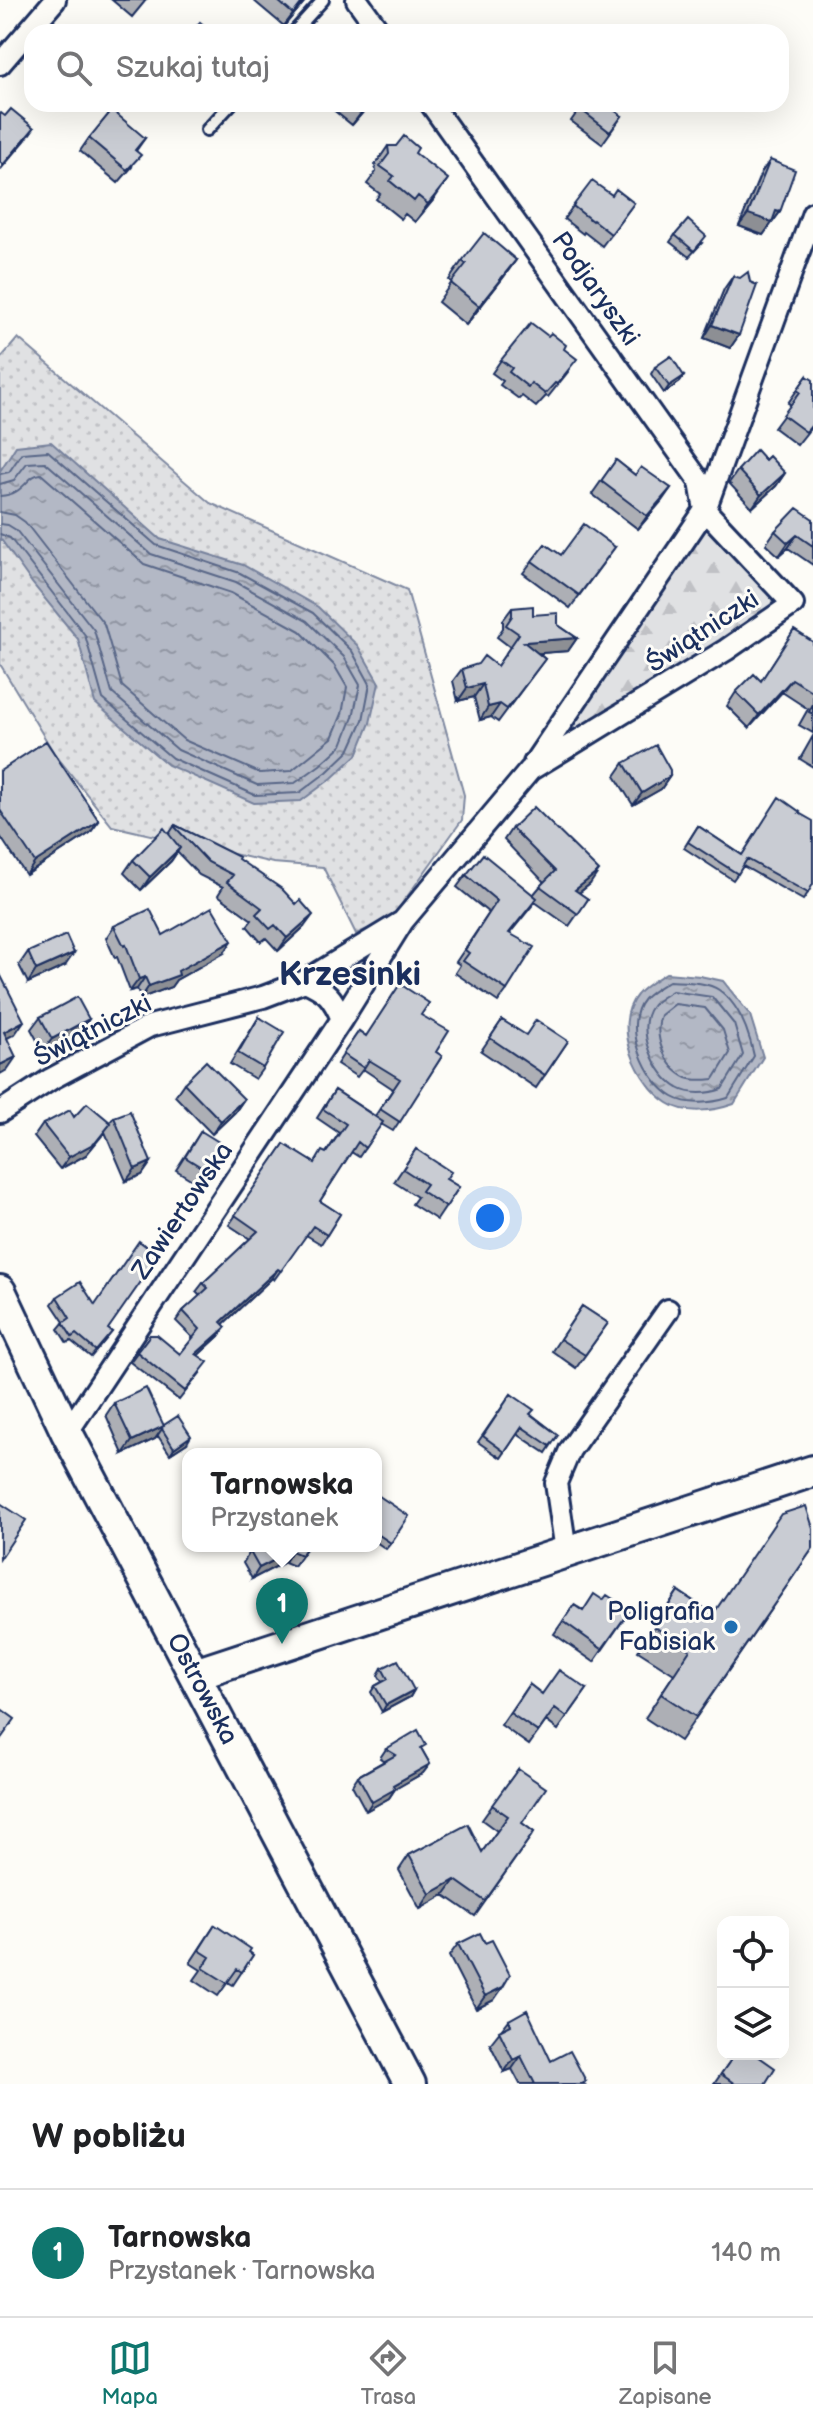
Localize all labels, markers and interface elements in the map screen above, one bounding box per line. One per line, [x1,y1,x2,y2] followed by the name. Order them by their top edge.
[24,24,789,112] search box
[52,46,96,90] icon: search
[116,50,270,86] text: Szukaj tutaj
[544,226,646,352] street label: Podjaryszki
[640,583,765,680] street label: Świątniczki
[279,954,421,995] district label: Krzesinki
[28,986,157,1074] street label: Świątniczki
[125,1137,240,1286] street label: Zawiertowska
[470,1198,510,1238] your location
[182,1448,382,1552] popup
[210,1467,354,1503] text: Tarnowska
[210,1503,338,1534] text: Przystanek
[256,1578,308,1644] pin: 1
[607,1597,715,1658] place label: Poligrafia Fabisiak
[722,1618,740,1636] marker: Poligrafia Fabisiak
[160,1628,244,1750] street label: Ostrowska
[717,1916,789,2060] map controls
[717,1916,789,1988] button: locate
[717,1988,789,2060] button: layers
[32,2116,186,2157] text: W pobliżu
[108,2220,252,2256] text: Tarnowska
[53,2238,63,2269] text: 1
[711,2238,781,2269] text: 140 m
[108,2256,376,2287] text: Przystanek · Tarnowska
[101,2336,158,2411] tab: Mapa
[361,2336,416,2411] tab: Trasa
[619,2336,712,2411] tab: Zapisane

